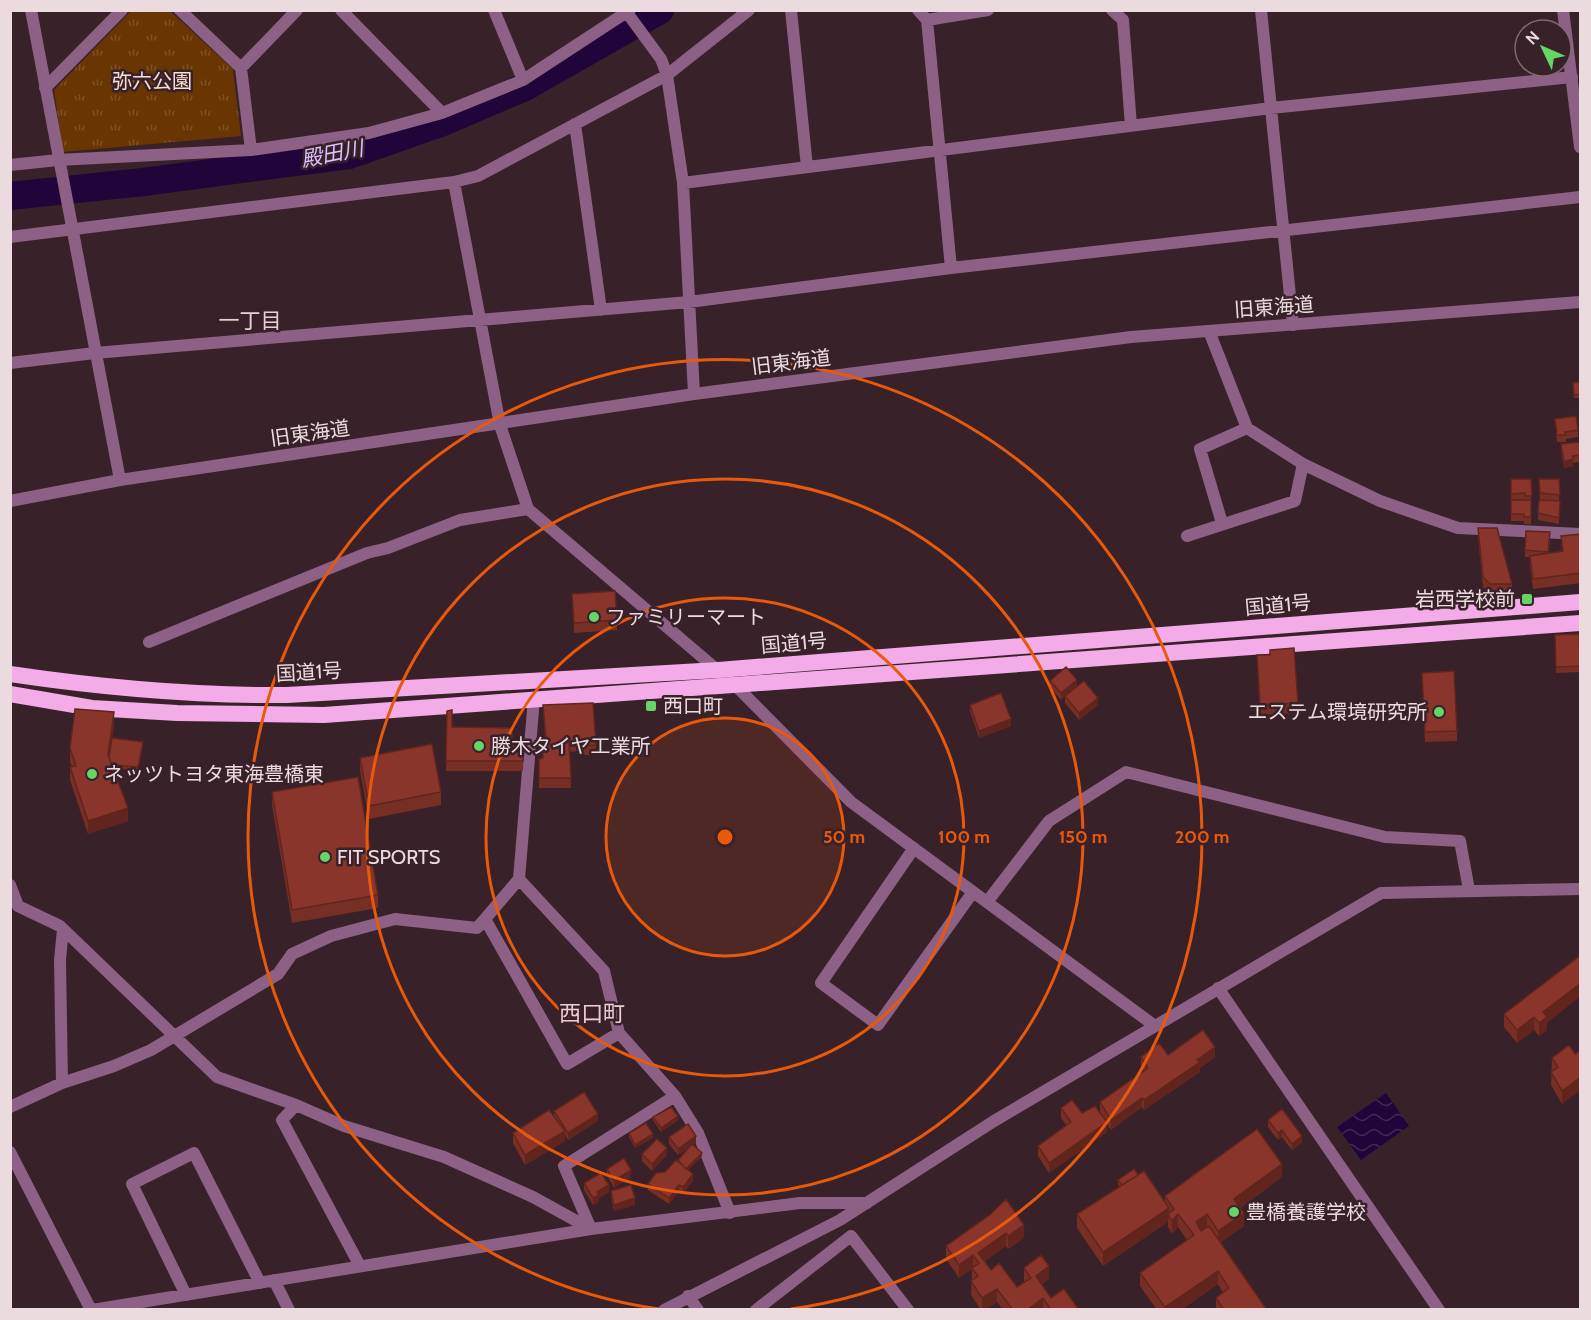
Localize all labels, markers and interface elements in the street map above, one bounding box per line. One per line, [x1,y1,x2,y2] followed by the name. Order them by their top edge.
[1513,18,1573,78] north arrow
[1522,27,1543,49] text: N
[112,69,192,93] park label: 弥六公園
[299,135,367,172] water label: 殿田川
[1233,292,1315,322] street label: 旧東海道
[219,308,282,333] district label: 一丁目
[750,345,832,379] street label: 旧東海道
[269,416,351,450] street label: 旧東海道
[1415,587,1515,611] place label: 岩西学校前
[1244,590,1312,620] street label: 国道1号
[1520,592,1534,606] marker: 岩西学校前
[606,605,766,629] place label: ファミリーマート
[587,610,601,624] marker: ファミリーマート
[760,628,828,658] street label: 国道1号
[275,658,343,686] street label: 国道1号
[663,694,723,718] place label: 西口町
[644,699,658,713] marker: 西口町
[1248,700,1427,724] place label: エステム環境研究所
[1432,705,1446,719] marker: エステム環境研究所
[491,734,650,758] place label: 勝木タイヤ工業所
[472,739,486,753] marker: 勝木タイヤ工業所
[104,762,324,786] place label: ネッツトヨタ東海豊橋東
[85,767,99,781] marker: ネッツトヨタ東海豊橋東
[823,826,865,848] text: 50 m
[938,826,990,848] text: 100 m
[1059,826,1107,848] text: 150 m
[1175,826,1229,848] text: 200 m
[715,827,735,847] centre of rings
[337,845,441,869] place label: FIT SPORTS
[318,850,332,864] marker: FIT SPORTS
[559,1000,625,1027] district label: 西口町
[1246,1200,1366,1224] place label: 豊橋養護学校
[1227,1205,1241,1219] marker: 豊橋養護学校

